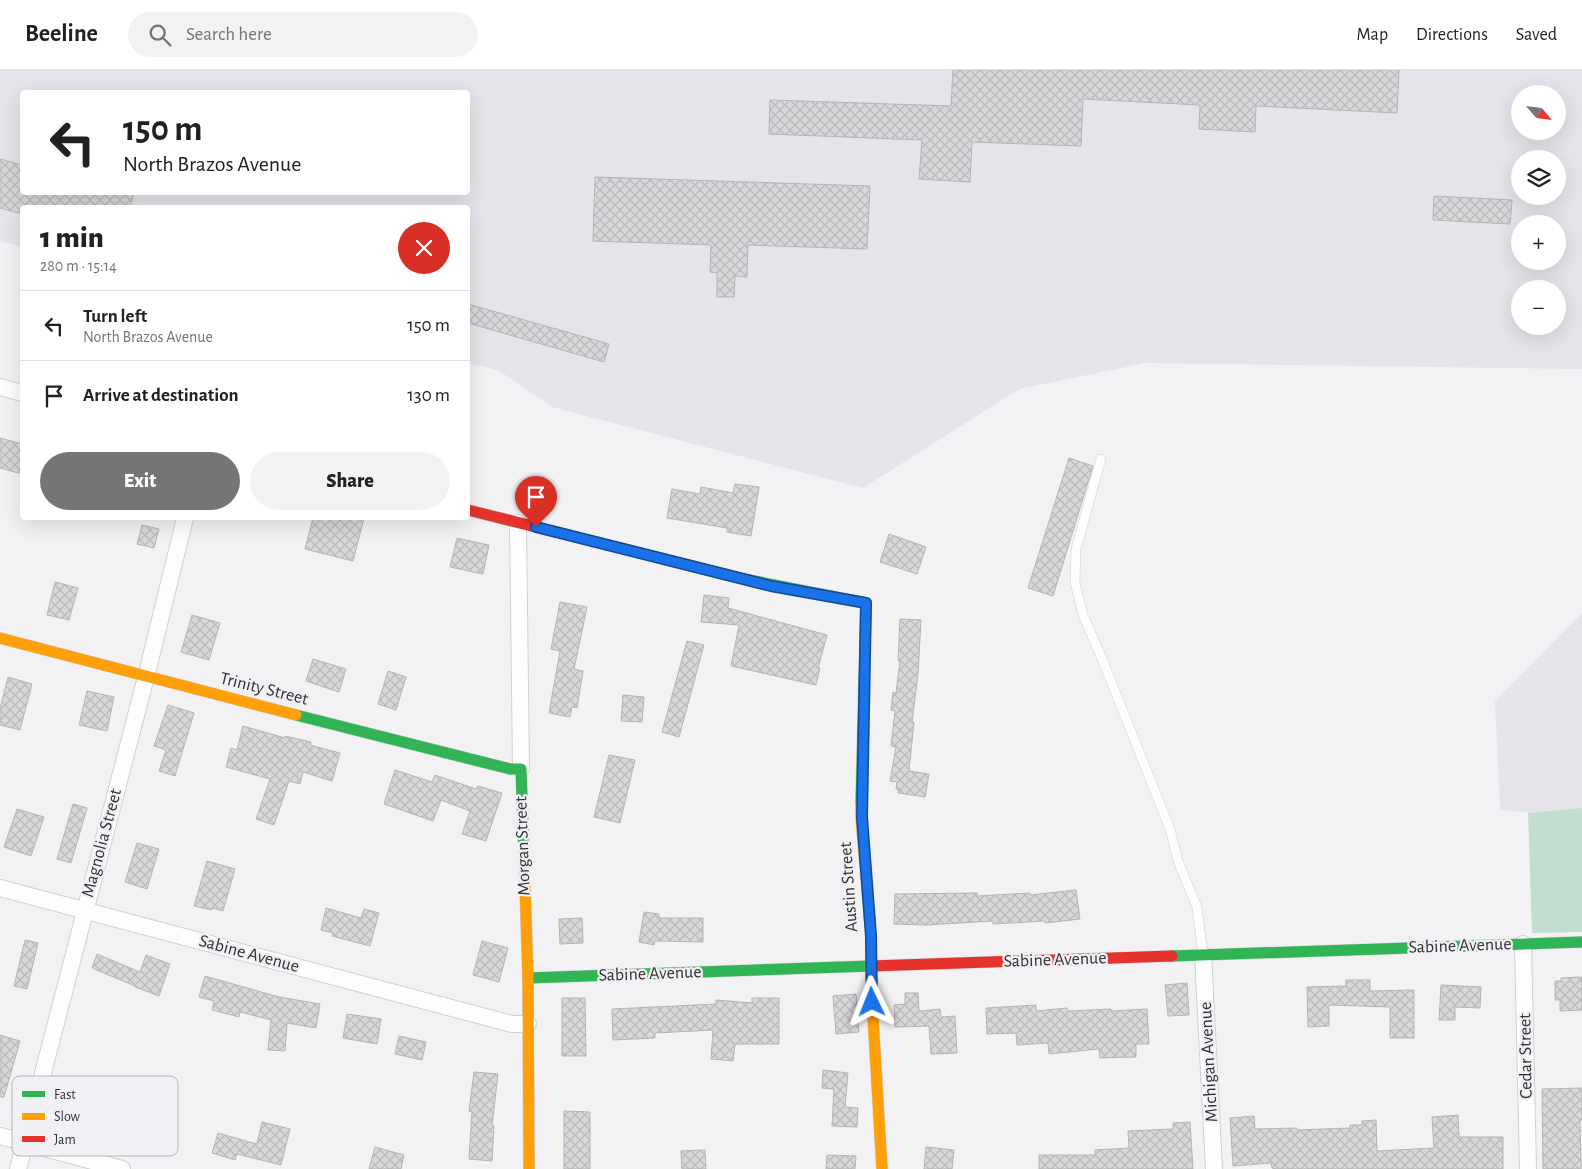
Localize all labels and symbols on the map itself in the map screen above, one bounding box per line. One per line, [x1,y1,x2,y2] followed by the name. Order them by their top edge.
[1511,85,1566,140] north arrow
[515,476,557,527] pin
[218,669,310,709] street label: Trinity Street
[79,786,125,899] street label: Magnolia Street
[512,796,534,896] street label: Morgan Street
[837,841,861,933] street label: Austin Street
[197,932,301,976] street label: Sabine Avenue
[1408,935,1512,957] street label: Sabine Avenue
[1003,949,1107,971] street label: Sabine Avenue
[598,963,702,985] street label: Sabine Avenue
[845,975,897,1027] position arrow
[1197,1001,1221,1123] street label: Michigan Avenue
[1516,1013,1536,1099] street label: Cedar Street
[12,1076,178,1156] legend
[54,1088,76,1102] text: Fast
[54,1110,81,1124] text: Slow
[54,1133,76,1147] text: Jam

